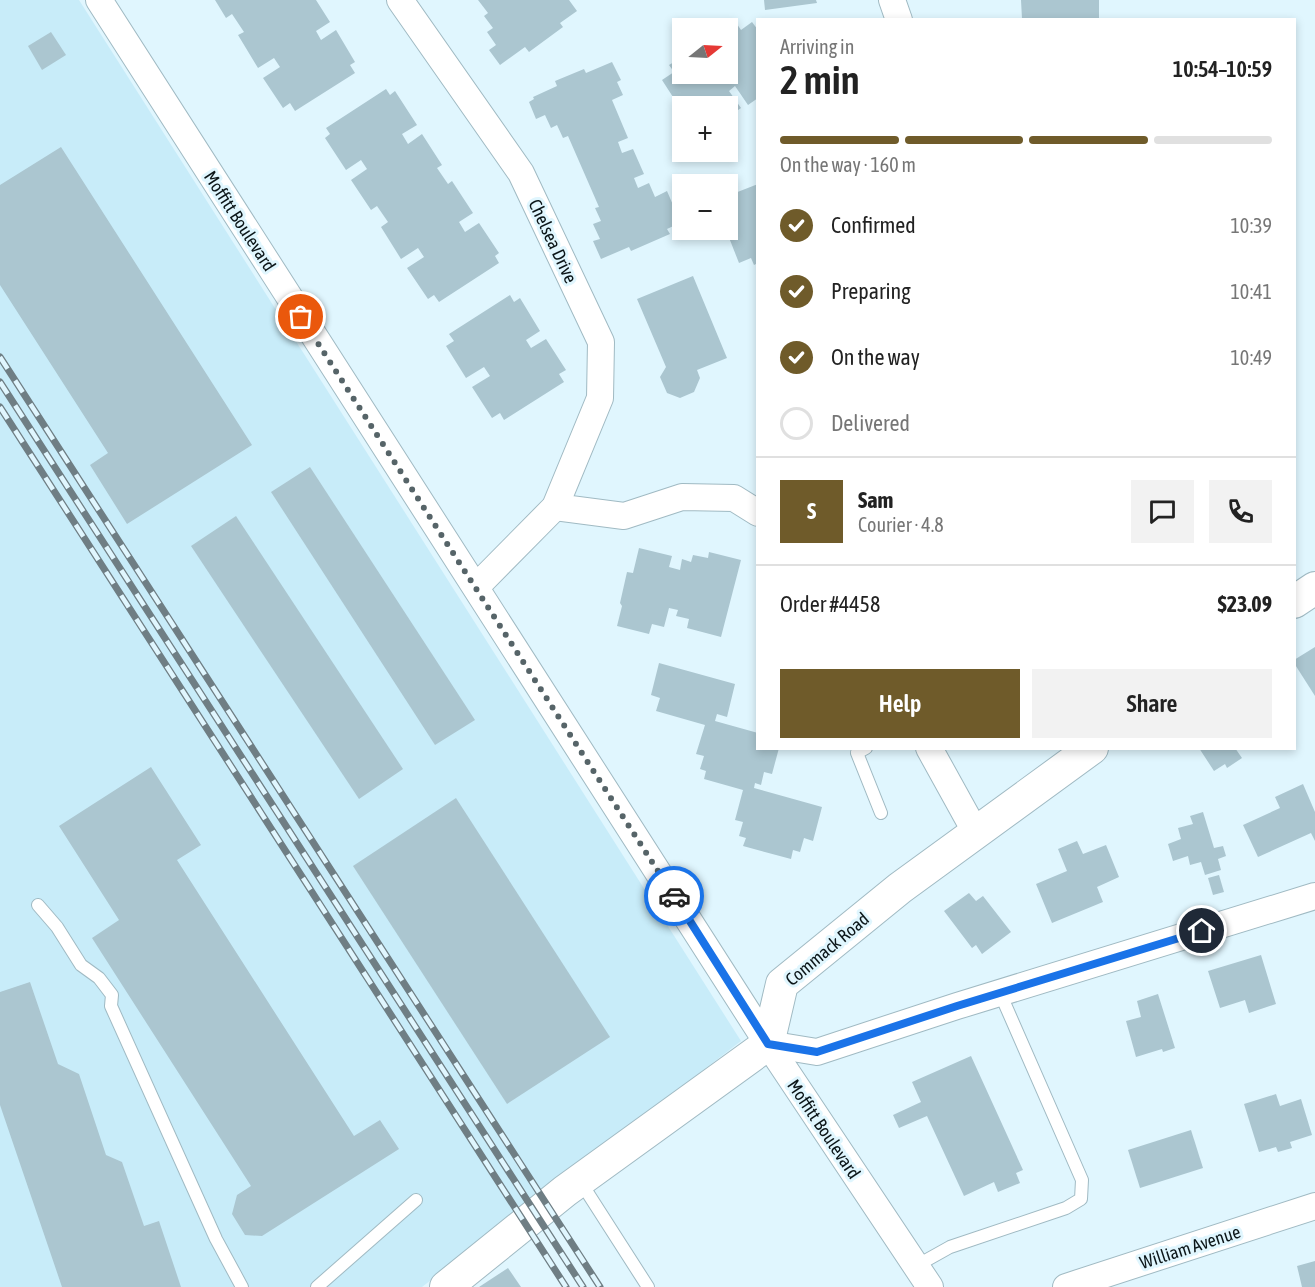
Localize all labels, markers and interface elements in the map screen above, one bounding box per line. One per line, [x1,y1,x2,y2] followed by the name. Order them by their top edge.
[672,18,738,84] north arrow
[672,18,738,240] map controls
[780,35,854,58] text: Arriving in
[1173,56,1272,82] text: 10:54–10:59
[780,58,860,102] text: 2 min
[672,96,738,162] button: +
[780,153,916,176] text: On the way · 160 m
[200,167,280,275] street label: Moffitt Boulevard
[672,174,738,240] button: −
[524,196,582,286] street label: Chelsea Drive
[780,209,813,242] icon: check
[831,212,916,238] text: Confirmed
[1230,214,1272,237] text: 10:39
[780,275,813,308] icon: check
[831,278,911,304] text: Preparing
[1230,280,1272,303] text: 10:41
[275,291,326,342] pin
[284,300,317,333] icon: bag
[780,341,813,374] icon: check
[831,344,920,370] text: On the way
[1230,346,1272,369] text: 10:49
[831,410,910,436] text: Delivered
[1131,480,1194,543] button: chat
[1209,480,1272,543] button: phone
[858,487,893,513] text: Sam
[807,498,816,524] text: S
[858,513,944,536] text: Courier · 4.8
[780,591,880,617] text: Order #4458
[1217,591,1272,617] text: $23.09
[780,669,1020,738] button: Help
[1032,669,1272,738] button: Share
[644,866,704,926] courier
[658,880,691,913] icon: car
[1176,905,1227,956] pin
[781,908,873,990] street label: Commack Road
[1185,914,1218,947] icon: home
[783,1075,865,1183] street label: Moffitt Boulevard
[1137,1221,1243,1273] street label: William Avenue

